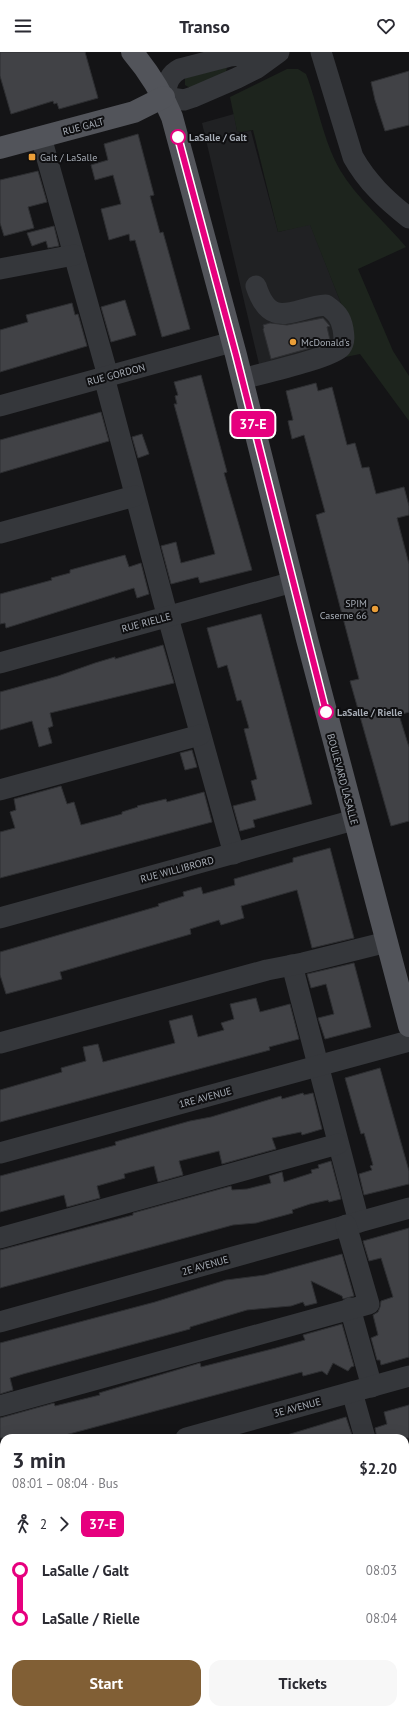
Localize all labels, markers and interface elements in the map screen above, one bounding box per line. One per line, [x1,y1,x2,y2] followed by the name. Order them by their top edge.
[12,15,34,37] icon: menu
[179,15,230,38] text: Transo
[375,15,397,37] icon: heart
[61,115,106,138] street label: RUE GALT
[170,129,186,145] marker: LaSalle / Galt
[189,131,247,144] place label: LaSalle / Galt
[40,151,97,164] place label: Galt / LaSalle
[27,152,37,162] marker: Galt / LaSalle
[301,336,350,349] place label: McDonald's
[288,337,298,347] marker: McDonald's
[86,361,147,388] street label: RUE GORDON
[225,411,281,437] line badge: 37-E
[239,415,267,433] text: 37-E
[320,597,367,622] place label: SPIM Caserne 66
[370,604,380,614] marker: SPIM Caserne 66
[120,610,172,635] street label: RUE RIELLE
[318,704,334,720] marker: LaSalle / Rielle
[337,706,402,719] place label: LaSalle / Rielle
[324,732,361,826] street label: BOULEVARD LASALLE
[139,853,215,886] street label: RUE WILLIBRORD
[177,1084,233,1111] street label: 1RE AVENUE
[180,1253,230,1278] street label: 2E AVENUE
[272,1395,322,1420] street label: 3E AVENUE
[12,1446,66,1474] text: 3 min
[359,1459,397,1478] text: $2.20
[12,1475,118,1492] text: 08:01 – 08:04 · Bus
[12,1513,34,1535] icon: walk
[53,1513,75,1535] icon: forward
[89,1515,116,1533] text: 37-E
[40,1516,47,1533] text: 2
[42,1561,129,1580] text: LaSalle / Galt
[366,1562,397,1579] text: 08:03
[42,1609,140,1628] text: LaSalle / Rielle
[366,1610,397,1627] text: 08:04
[12,1660,201,1706] button: Start
[209,1660,397,1706] button: Tickets

